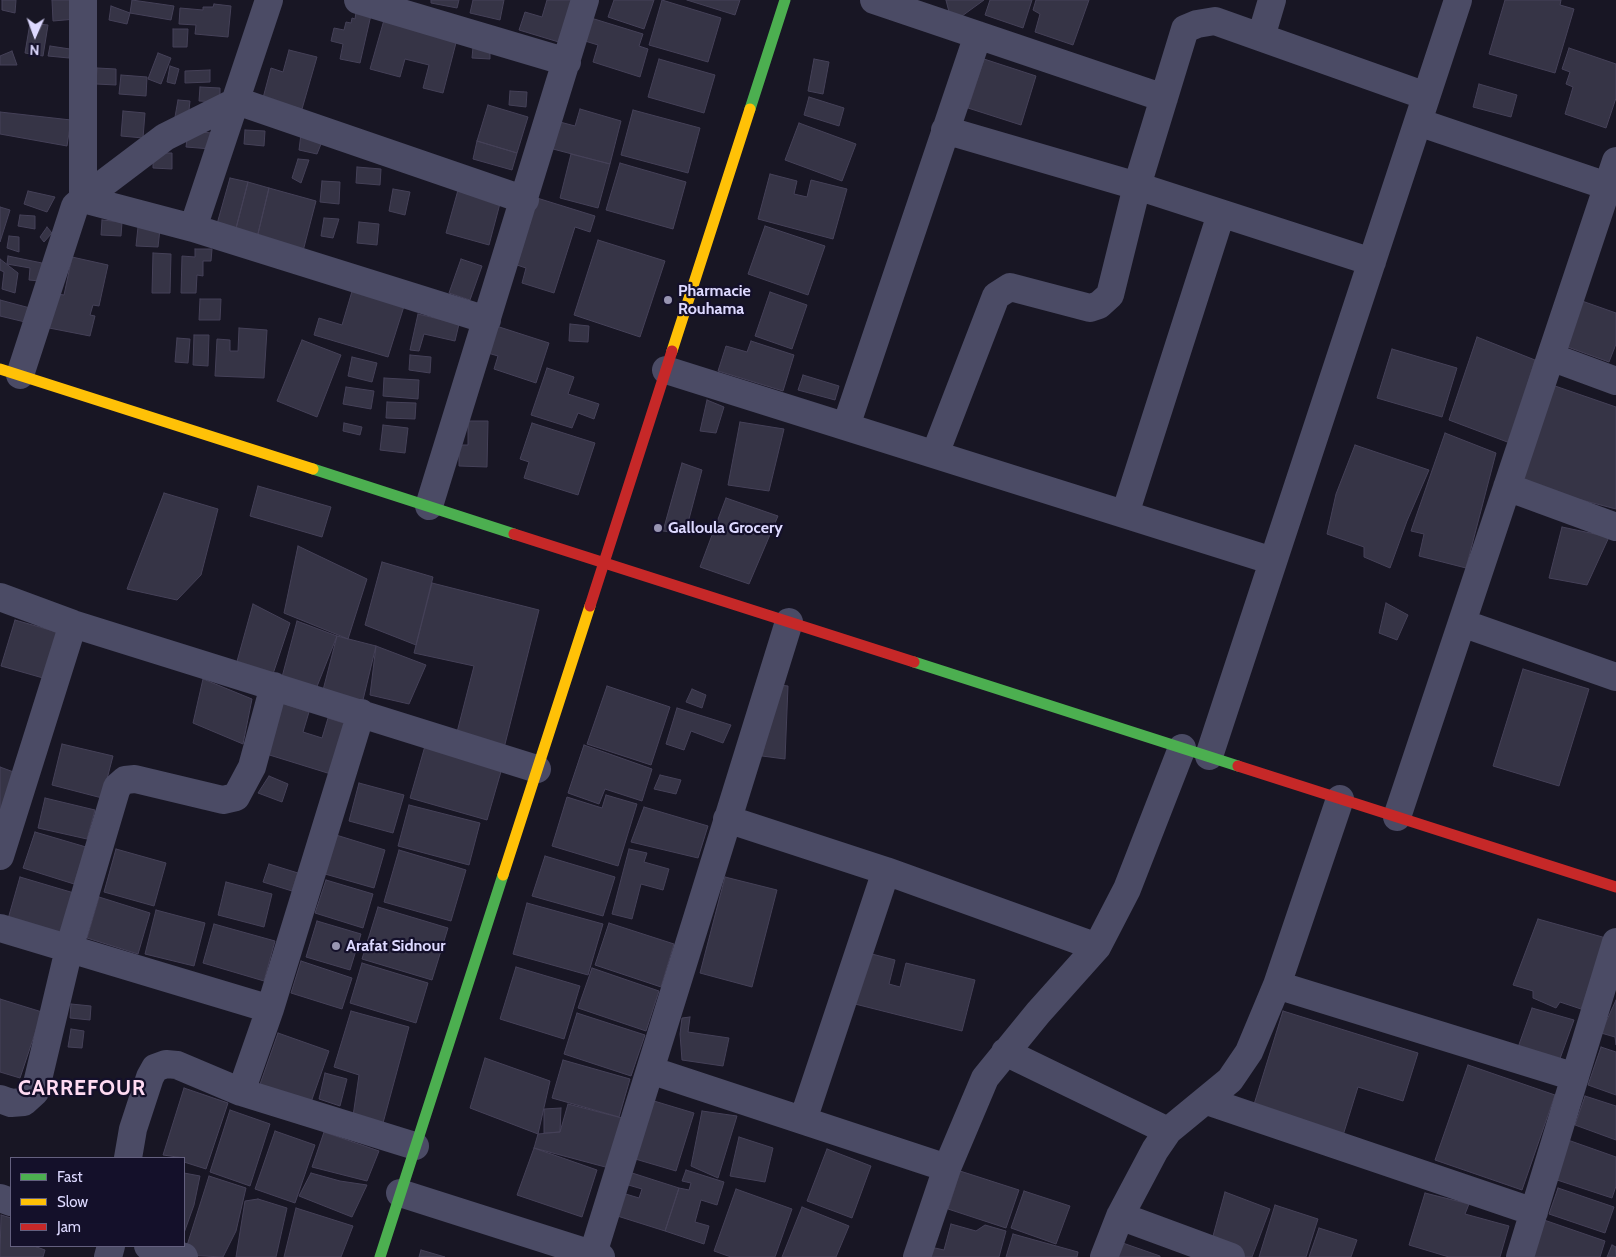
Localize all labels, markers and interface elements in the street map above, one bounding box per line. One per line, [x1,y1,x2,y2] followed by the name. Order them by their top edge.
[10,10,60,60] north arrow
[29,41,40,59] text: N
[678,281,751,319] place label: Pharmacie Rouhama
[662,294,674,306] marker: Pharmacie Rouhama
[668,518,783,538] place label: Galloula Grocery
[652,522,664,534] marker: Galloula Grocery
[346,936,446,956] place label: Arafat Sidnour
[330,940,342,952] marker: Arafat Sidnour
[17,1076,147,1102] district label: CARREFOUR
[10,1157,185,1247] legend
[57,1168,82,1186] text: Fast
[57,1193,88,1211] text: Slow
[57,1218,81,1236] text: Jam

